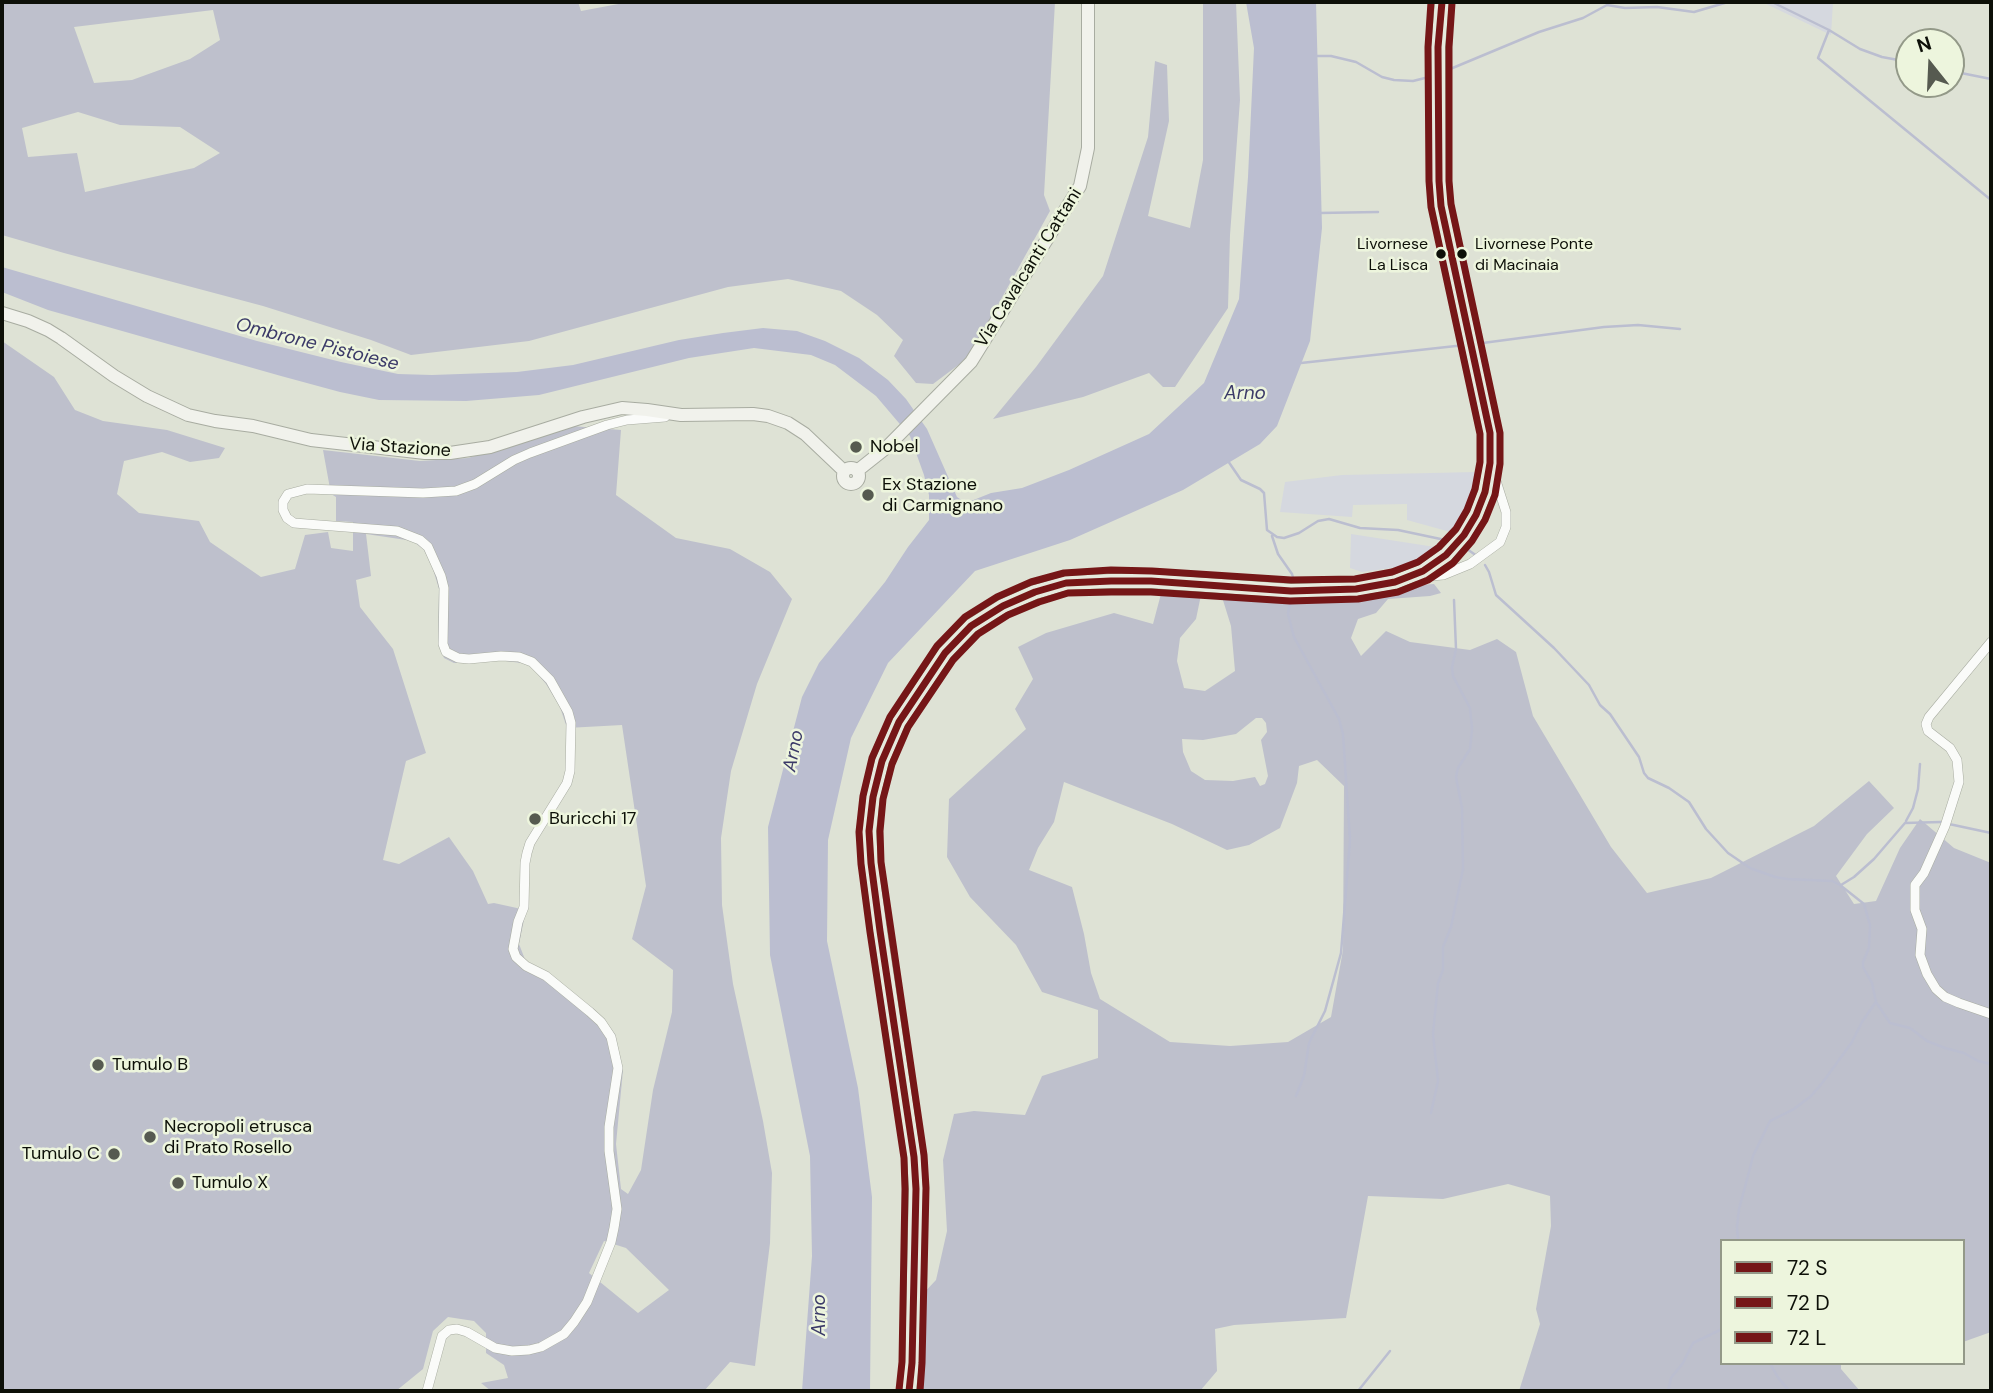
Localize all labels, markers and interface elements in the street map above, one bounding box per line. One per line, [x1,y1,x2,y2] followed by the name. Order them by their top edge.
[1895,28,1965,98] north arrow
[1914,30,1934,58] text: N
[971,184,1087,352] street label: Via Cavalcanti Cattani
[1357,235,1428,273] place label: Livornese La Lisca
[1475,235,1593,273] place label: Livornese Ponte di Macinaia
[1434,247,1448,261] marker: Livornese La Lisca
[1455,247,1469,261] marker: Livornese Ponte di Macinaia
[233,314,401,376] water label: Ombrone Pistoiese
[1224,383,1266,405] water label: Arno
[348,434,452,462] street label: Via Stazione
[870,436,919,458] place label: Nobel
[848,439,864,455] marker: Nobel
[882,474,1003,516] place label: Ex Stazione di Carmignano
[860,487,876,503] marker: Ex Stazione di Carmignano
[779,728,809,774] water label: Arno
[549,808,636,830] place label: Buricchi 17
[527,811,543,827] marker: Buricchi 17
[112,1054,188,1076] place label: Tumulo B
[90,1057,106,1073] marker: Tumulo B
[164,1116,312,1158] place label: Necropoli etrusca di Prato Rosello
[142,1129,158,1145] marker: Necropoli etrusca di Prato Rosello
[22,1143,100,1165] place label: Tumulo C
[106,1146,122,1162] marker: Tumulo C
[192,1172,268,1194] place label: Tumulo X
[170,1175,186,1191] marker: Tumulo X
[1720,1239,1965,1365] legend
[1787,1254,1828,1282] text: 72 S
[1787,1289,1830,1317] text: 72 D
[809,1294,831,1336] water label: Arno
[1787,1324,1826,1352] text: 72 L

